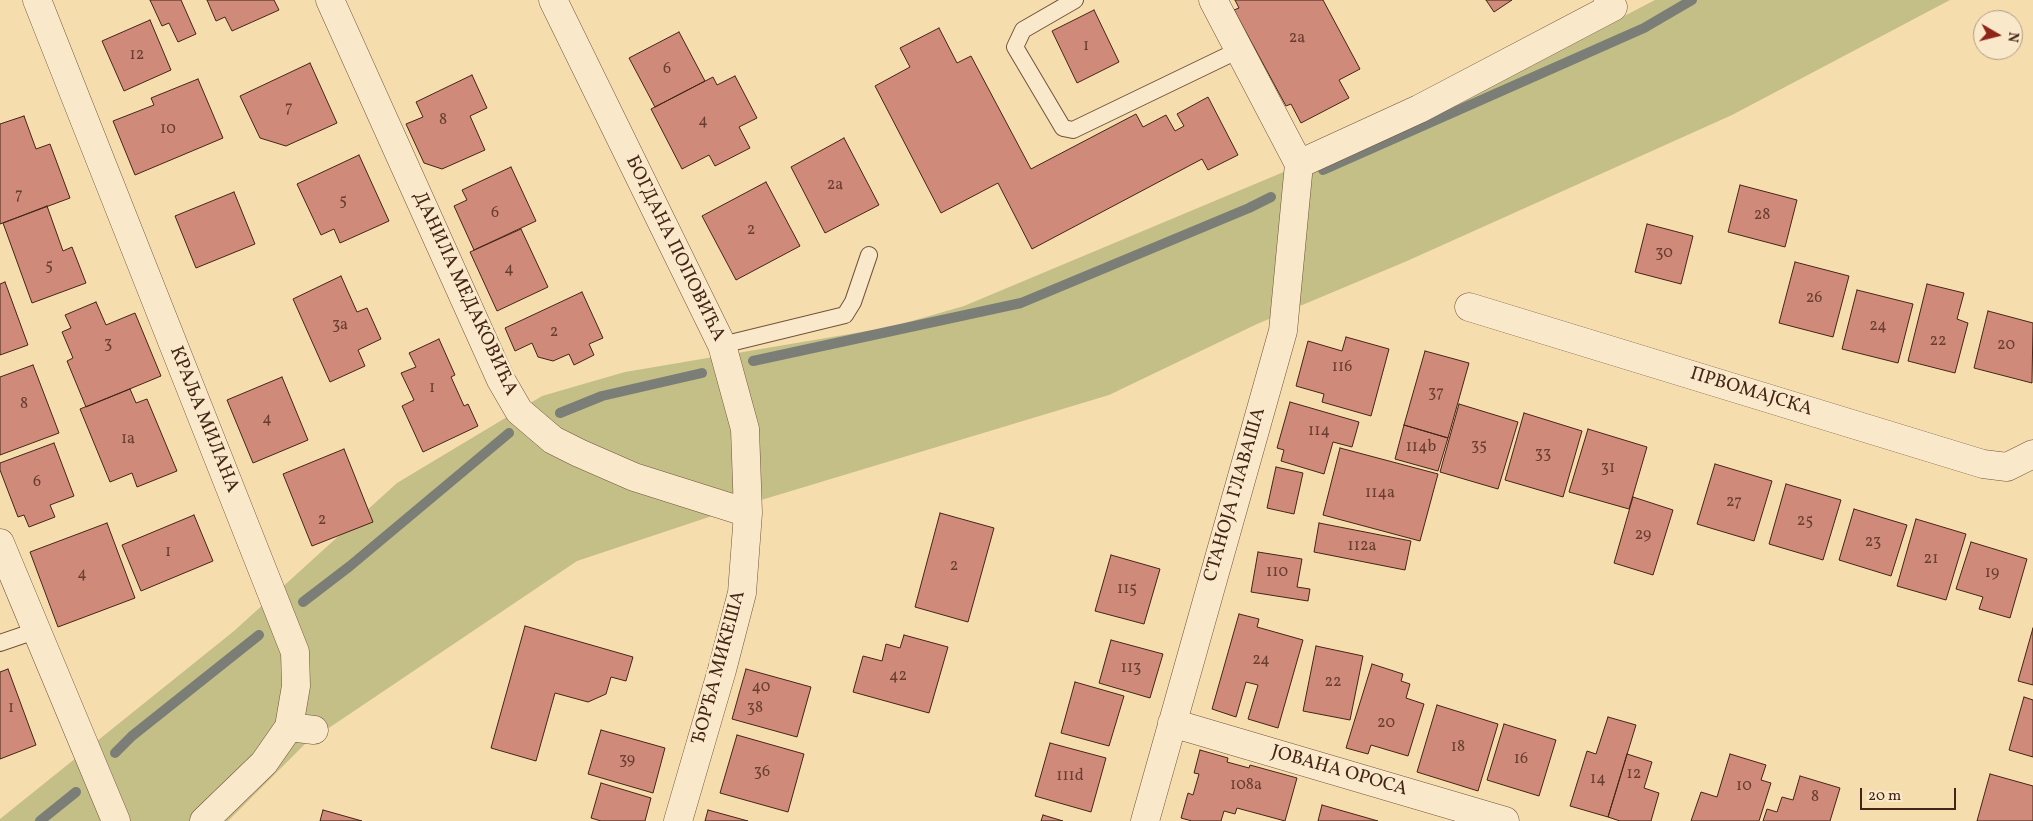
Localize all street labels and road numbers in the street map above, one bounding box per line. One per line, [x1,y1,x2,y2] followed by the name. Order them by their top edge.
[619,152,729,346] street label: БОГДАНА ПОПОВИЋА
[407,188,521,400] street label: ДАНИЛА МЕДАКОВИЋА
[163,344,243,496] street label: КРАЉА МИЛАНА
[1687,364,1815,422] street label: ПРВОМАЈСКА
[1200,405,1272,585] street label: СТАНОЈА ГЛАВАША
[688,589,752,747] street label: ЂОРЂА МИКЕША
[1268,742,1410,802] street label: ЈОВАНА ОРОСА

